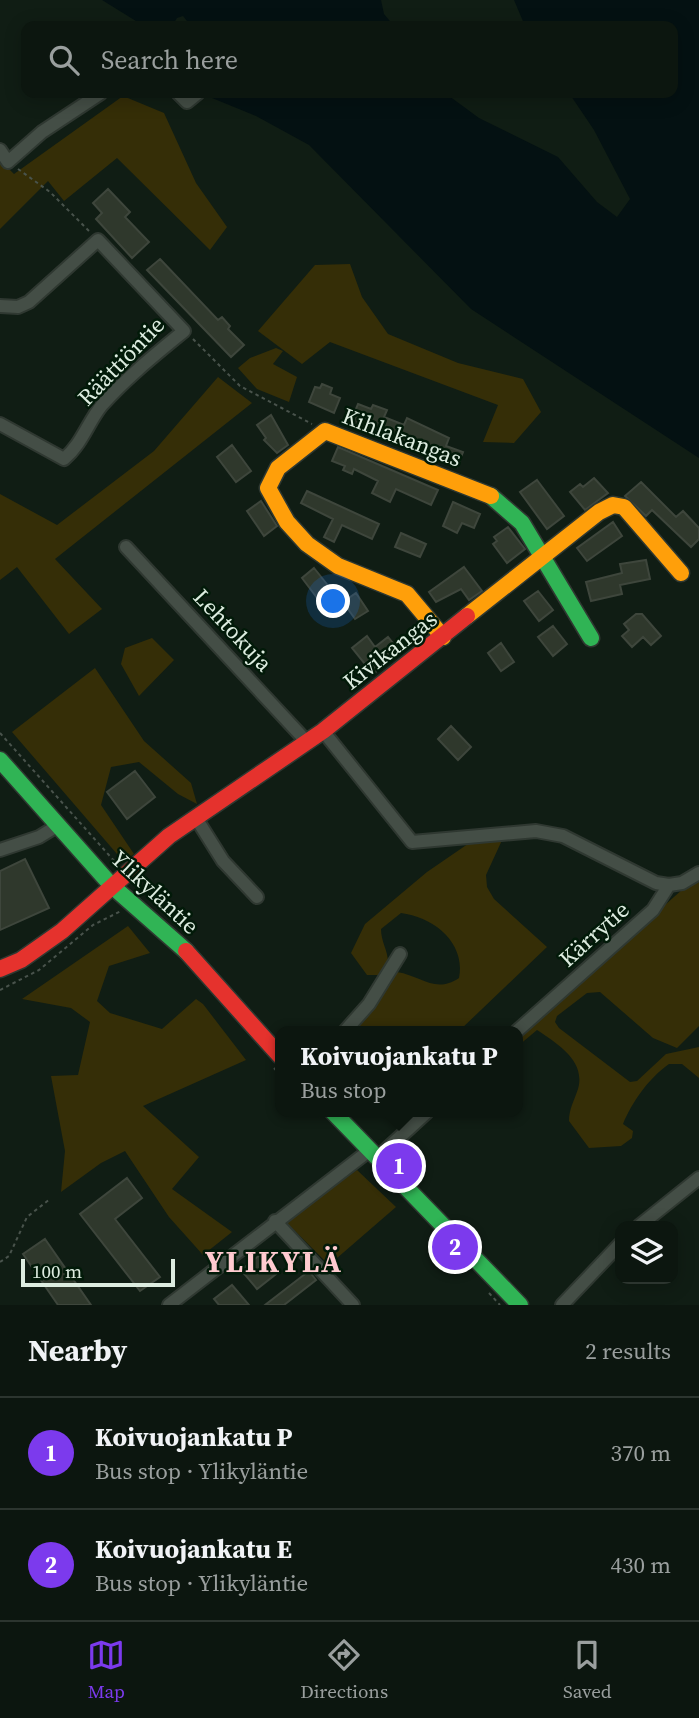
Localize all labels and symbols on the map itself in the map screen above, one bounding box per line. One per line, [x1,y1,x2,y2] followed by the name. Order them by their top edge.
[70,309,172,413] street label: Räättiöntie
[338,400,466,474] street label: Kihlakangas
[186,582,280,679] street label: Lehtokuja
[316,584,350,618] your location
[336,603,444,697] street label: Kivikangas
[104,843,206,941] street label: Ylikyläntie
[552,894,636,974] street label: Kärrytie
[376,1140,422,1192] pin: 1
[432,1221,478,1273] pin: 2
[205,1241,343,1282] district label: YLIKYLÄ
[21,1256,175,1288] scale bar

